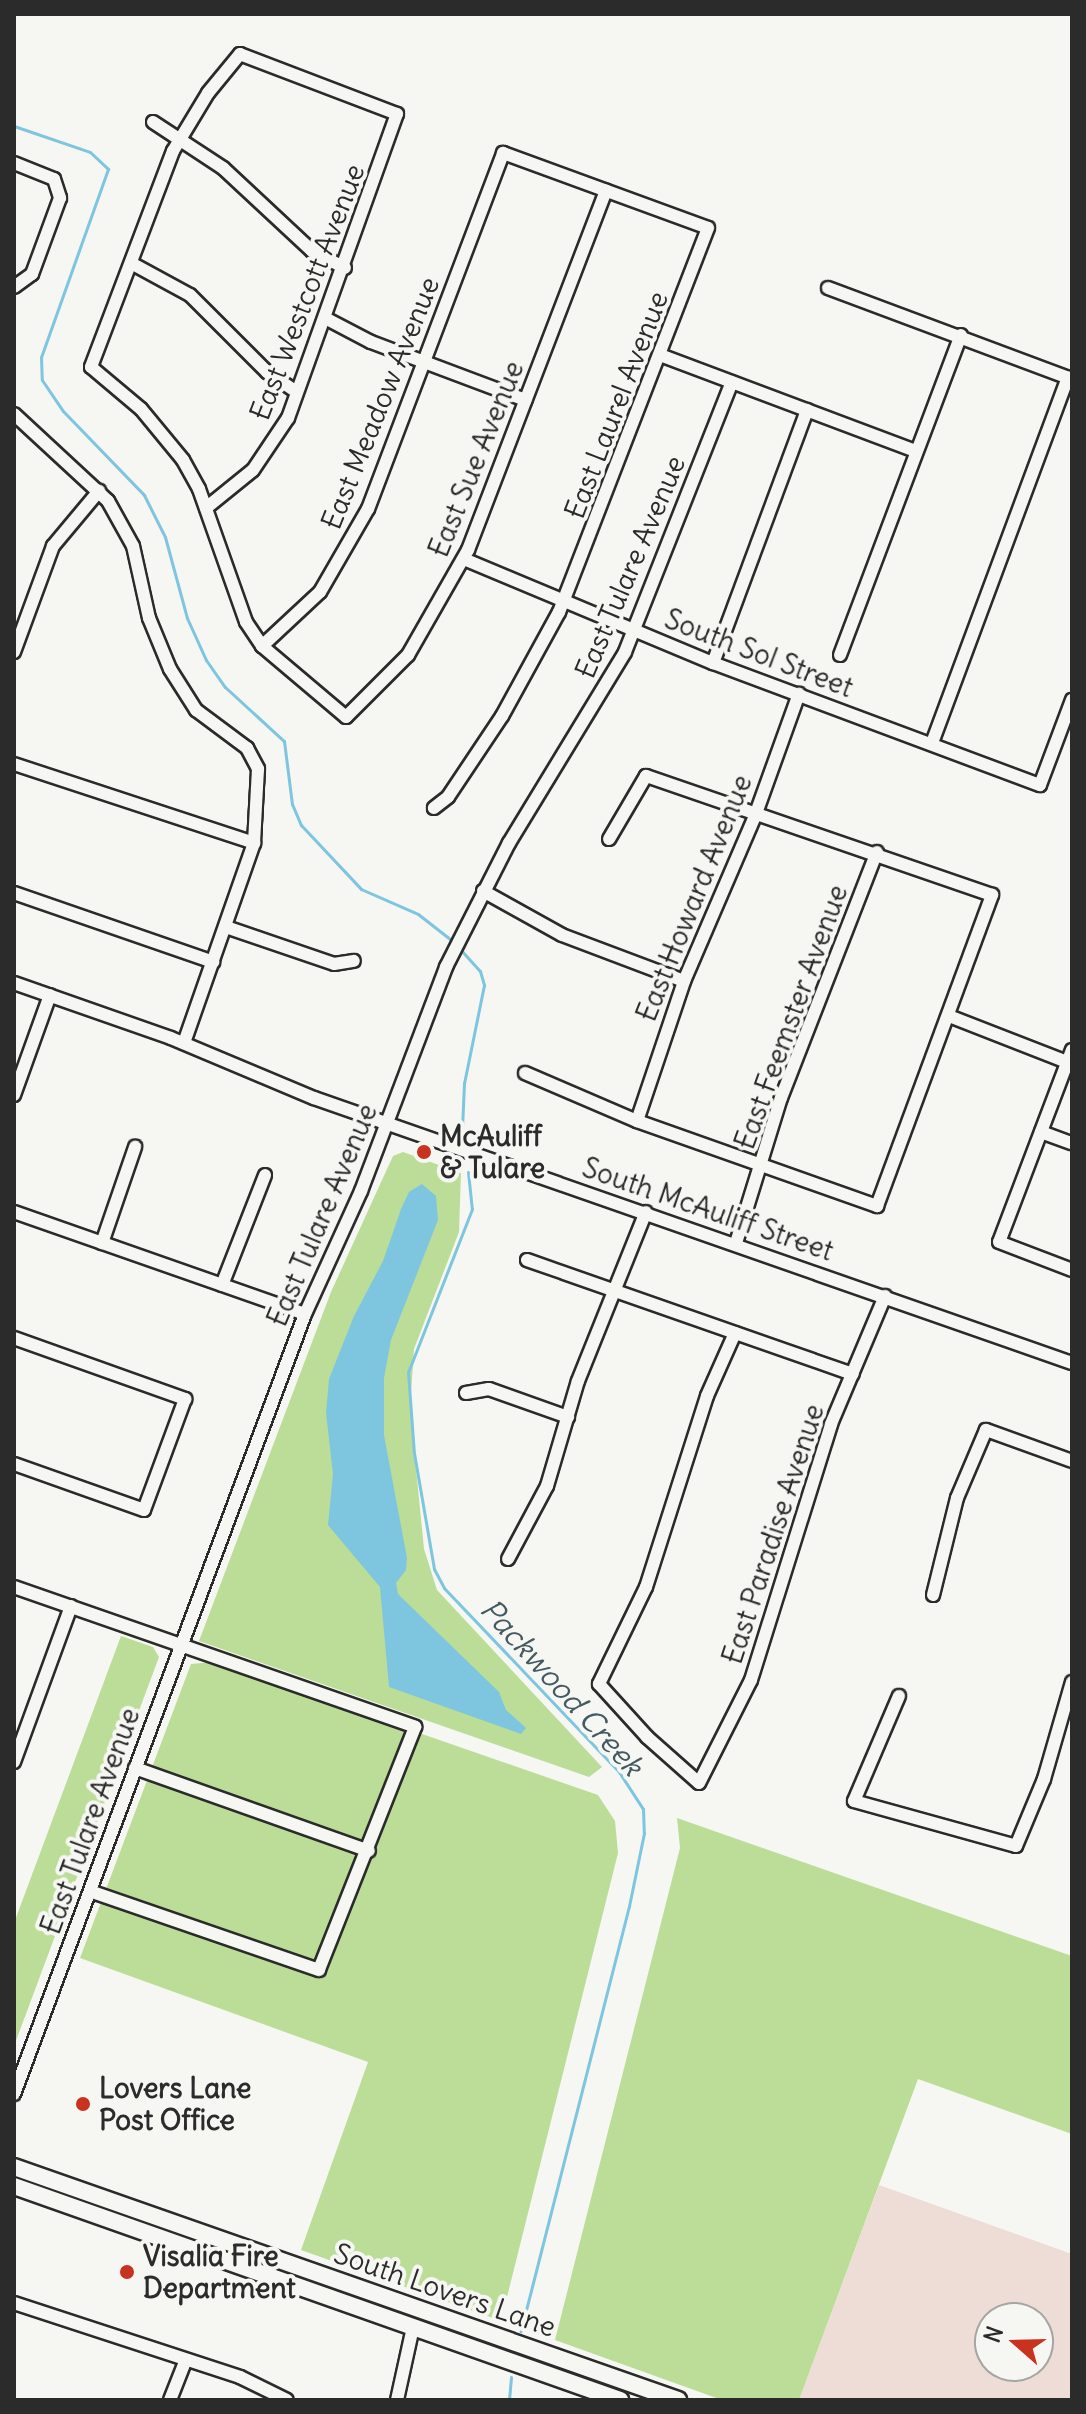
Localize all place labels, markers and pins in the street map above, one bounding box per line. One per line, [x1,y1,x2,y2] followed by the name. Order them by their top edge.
[440,1119,545,1185] place label: McAuliff & Tulare
[415,1143,433,1161] marker: McAuliff & Tulare
[99,2071,251,2137] place label: Lovers Lane Post Office
[74,2095,92,2113] marker: Lovers Lane Post Office
[143,2239,296,2305] place label: Visalia Fire Department
[118,2263,136,2281] marker: Visalia Fire Department

